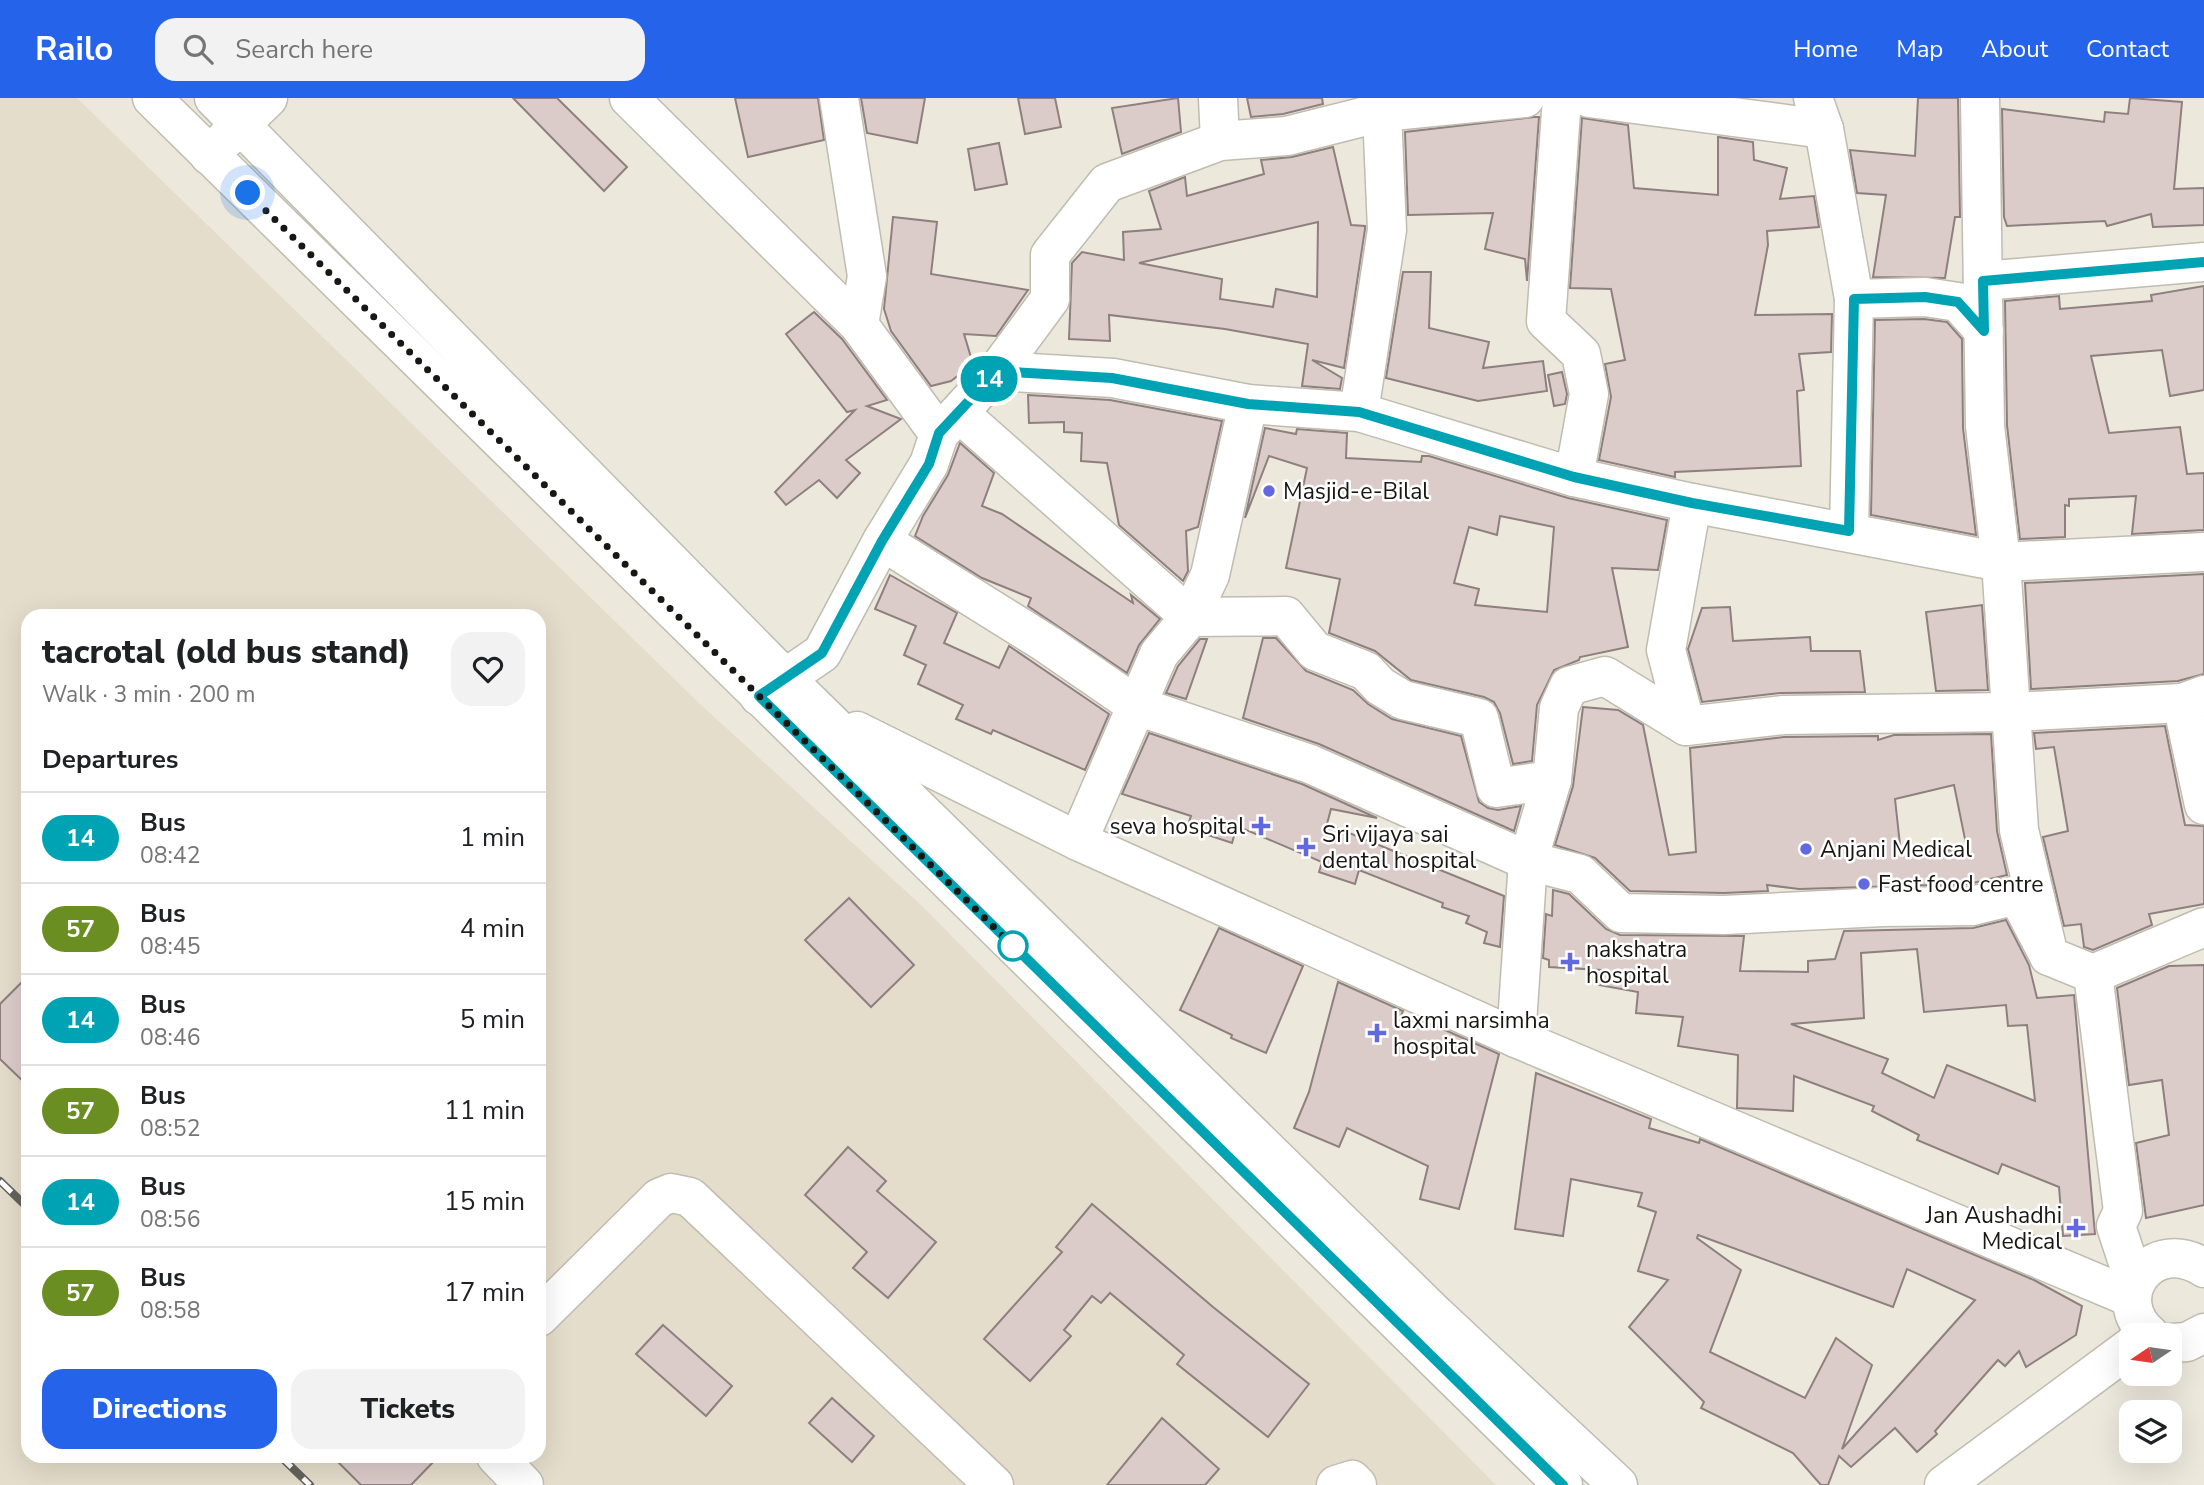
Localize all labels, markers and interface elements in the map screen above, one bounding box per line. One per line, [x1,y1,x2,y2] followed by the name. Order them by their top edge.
[155,18,645,81] search box
[35,27,113,72] text: Railo
[179,30,217,68] icon: search
[235,32,373,67] text: Search here
[1793,33,1858,65] text: Home
[1896,33,1943,65] text: Map
[1981,33,2048,65] text: About
[2086,33,2169,65] text: Contact
[230,175,265,210] your location
[958,356,1020,402] line badge: 14
[975,363,1003,395] text: 14
[1283,476,1429,507] place label: Masjid-e-Bilal
[1261,483,1277,499] marker: Masjid-e-Bilal
[42,630,411,675] text: tacrotal (old bus stand)
[451,632,525,706] button: heart
[42,679,255,710] text: Walk · 3 min · 200 m
[42,742,178,777] text: Departures
[140,805,186,840] text: Bus
[1109,811,1245,842] place label: seva hospital
[1251,816,1271,836] marker: seva hospital
[1322,819,1477,876] place label: Sri vijaya sai dental hospital
[460,820,525,855] text: 1 min
[66,822,95,854] text: 14
[1820,834,1972,865] place label: Anjani Medical
[1296,837,1316,857] marker: Sri vijaya sai dental hospital
[140,840,200,871] text: 08:42
[1798,841,1814,857] marker: Anjani Medical
[1878,869,2044,900] place label: Fast food centre
[1856,876,1872,892] marker: Fast food centre
[140,896,186,931] text: Bus
[460,911,525,946] text: 4 min
[66,913,95,945] text: 57
[140,931,200,962] text: 08:45
[998,931,1028,961] unlabelled marker
[1586,934,1687,991] place label: nakshatra hospital
[1560,952,1580,972] marker: nakshatra hospital
[140,987,186,1022] text: Bus
[460,1002,525,1037] text: 5 min
[66,1004,95,1036] text: 14
[1393,1005,1550,1062] place label: laxmi narsimha hospital
[140,1022,200,1053] text: 08:46
[1367,1023,1387,1043] marker: laxmi narsimha hospital
[140,1078,186,1113] text: Bus
[444,1093,525,1128] text: 11 min
[66,1095,95,1127] text: 57
[140,1113,200,1144] text: 08:52
[140,1169,186,1204] text: Bus
[444,1184,525,1219] text: 15 min
[66,1186,95,1218] text: 14
[1925,1200,2062,1257] place label: Jan Aushadhi Medical
[140,1204,200,1235] text: 08:56
[2068,1220,2084,1236] marker: Jan Aushadhi Medical
[140,1260,186,1295] text: Bus
[444,1275,525,1310] text: 17 min
[66,1277,95,1309] text: 57
[140,1295,200,1326] text: 08:58
[2119,1323,2182,1386] north arrow
[2119,1323,2182,1463] map controls
[42,1369,277,1449] button: Directions
[291,1369,525,1449] button: Tickets
[2119,1400,2182,1463] button: layers

